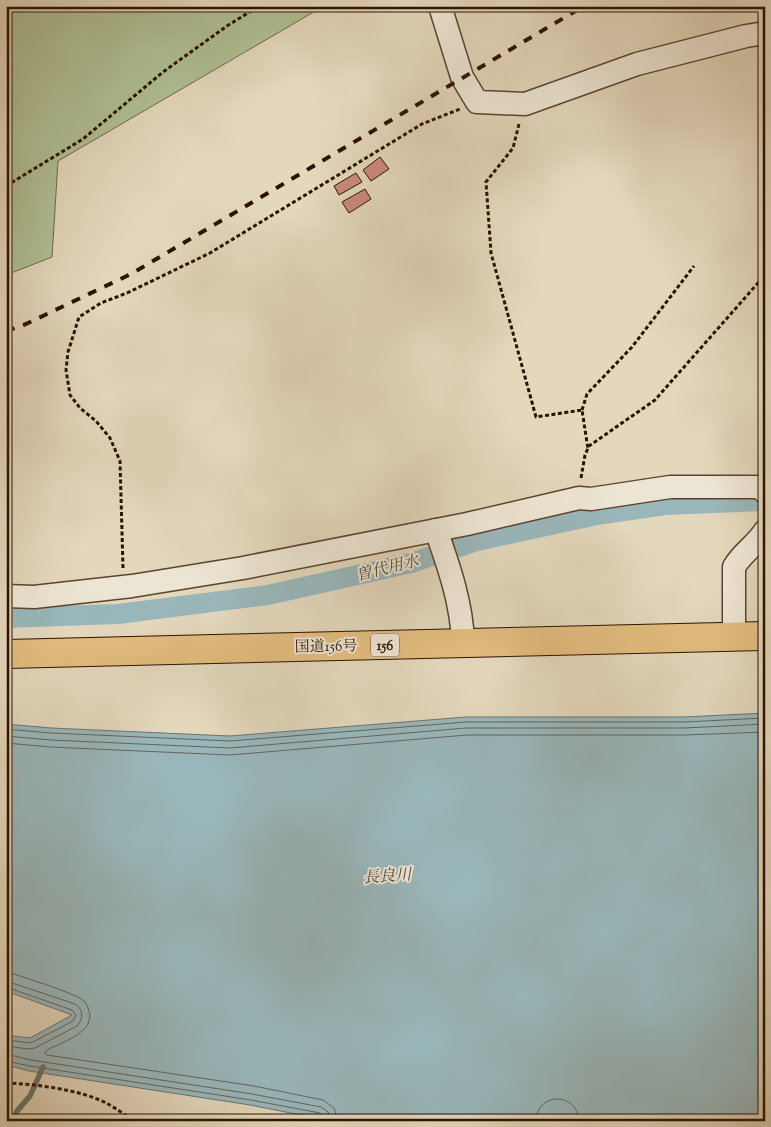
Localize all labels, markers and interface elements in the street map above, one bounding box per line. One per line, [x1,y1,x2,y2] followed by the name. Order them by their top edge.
[354,550,423,588] water label: 曽代用水
[371,634,399,656] road number: 156
[295,636,358,659] street label: 国道156号
[362,864,414,891] water label: 長良川

